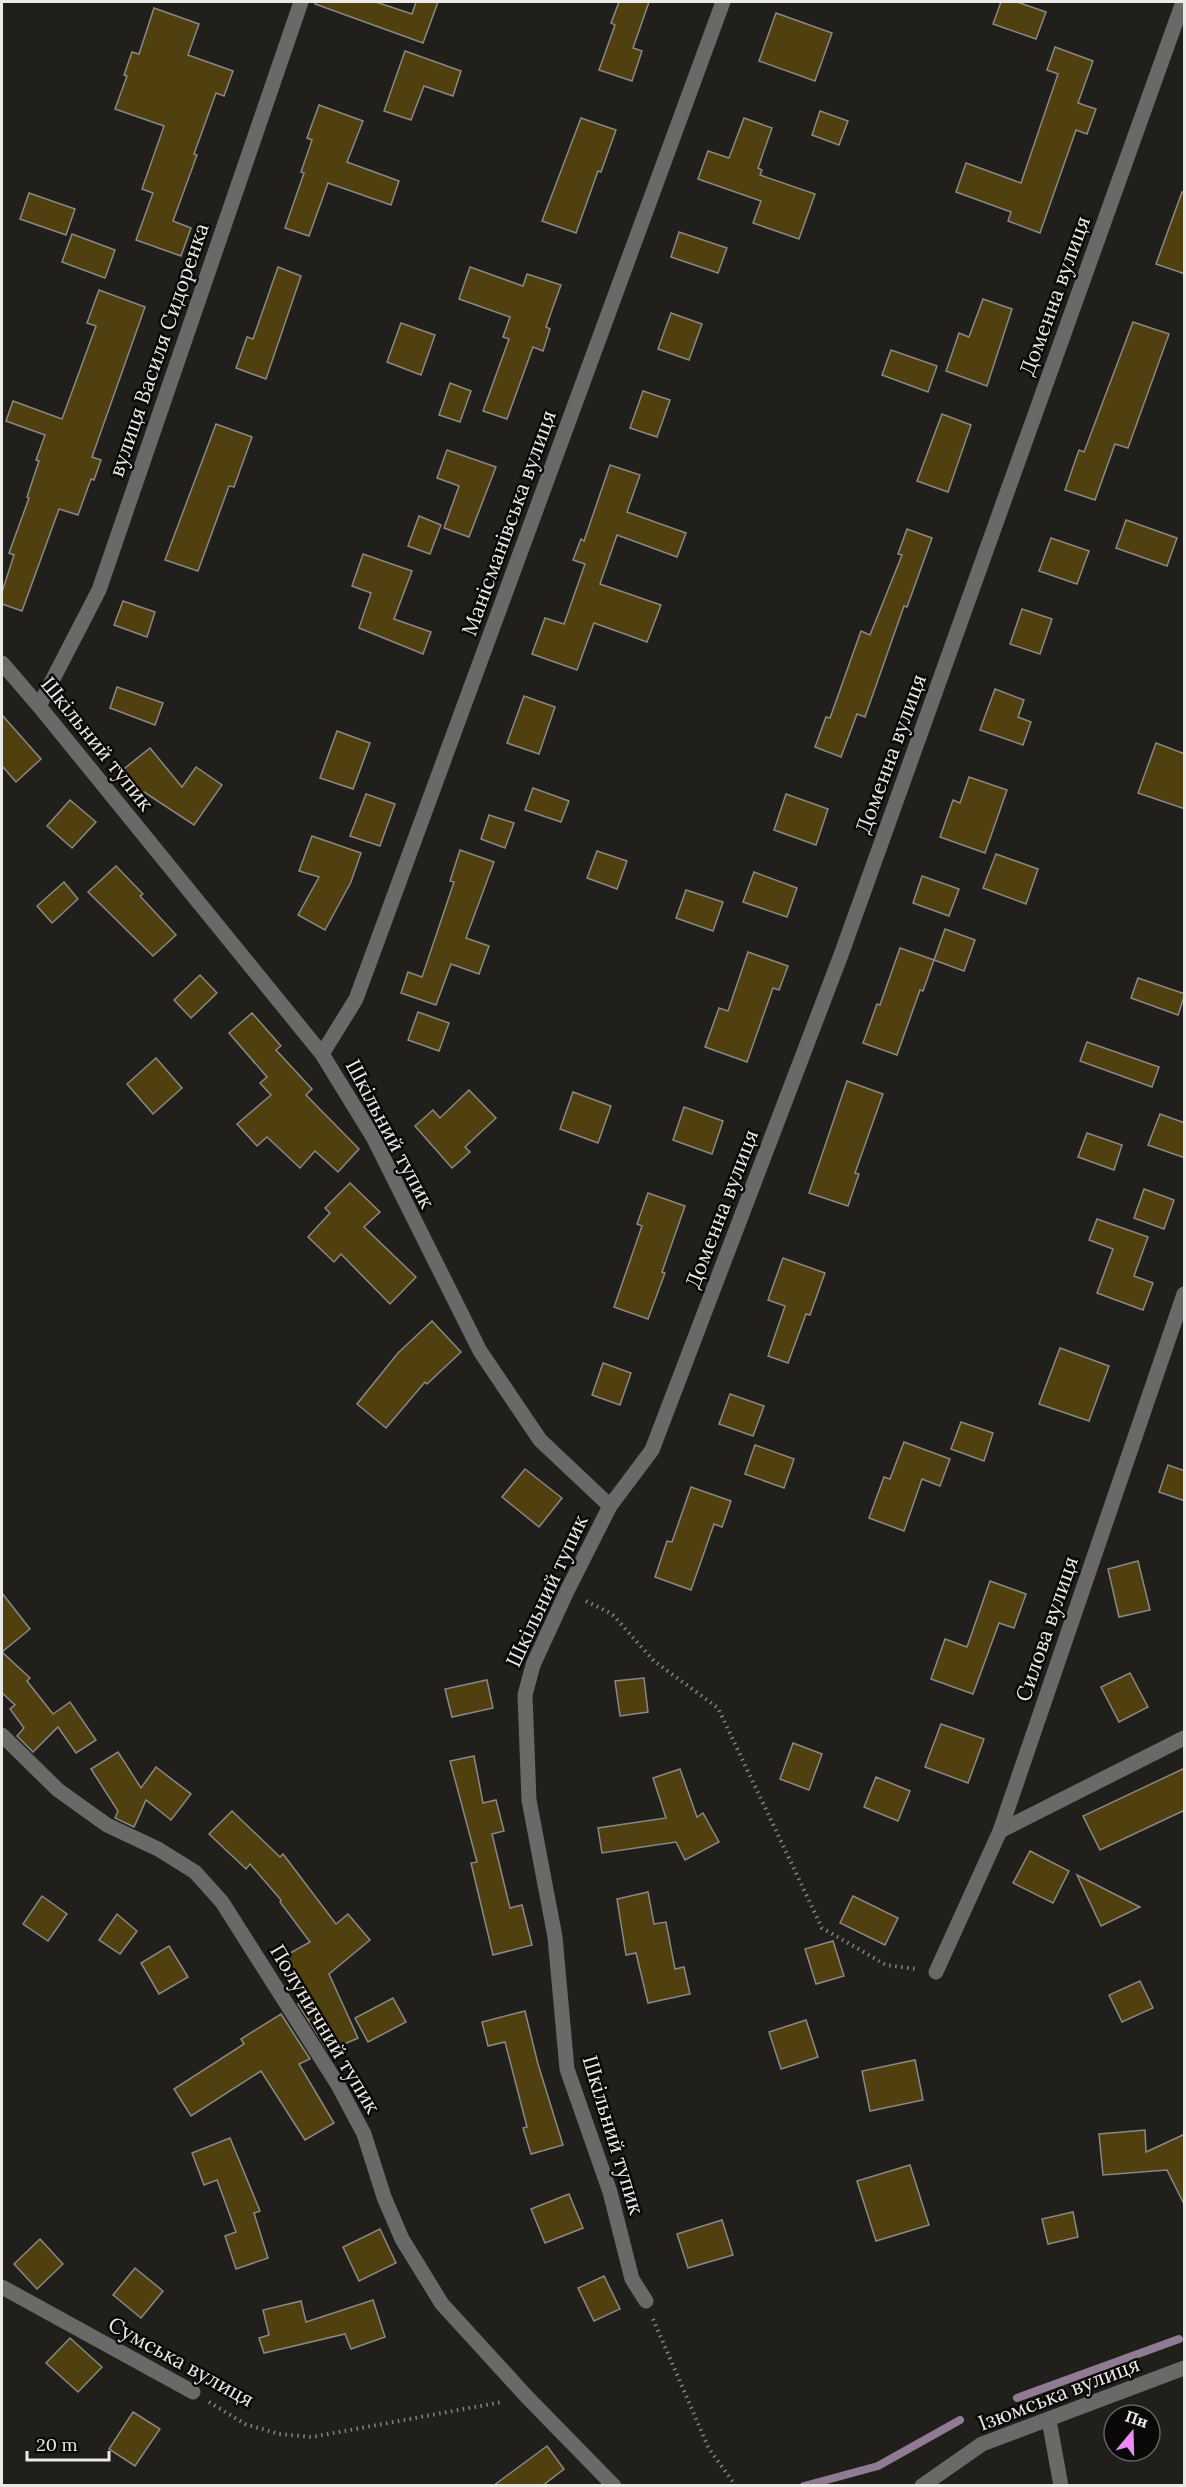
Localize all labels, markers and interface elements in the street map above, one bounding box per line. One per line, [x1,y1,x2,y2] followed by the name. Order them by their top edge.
[1013,212,1096,379] street label: Доменна вулиця
[102,219,215,480] street label: вулиця Василя Сидоренка
[455,406,562,639] street label: Манісманівська вулиця
[849,670,932,837] street label: Доменна вулиця
[35,671,160,817] street label: Шкільний тупик
[340,1055,441,1214] street label: Шкільний тупик
[679,1126,764,1292] street label: Доменна вулиця
[499,1510,594,1671] street label: Шкільний тупик
[1009,1553,1084,1705] street label: Силова вулиця
[264,1939,387,2119] street label: Полуничний тупик
[576,2052,651,2218] street label: Шкільний тупик
[104,2310,259,2413] street label: Сумська вулиця
[974,2350,1143,2437] street label: Ізюмська вулиця
[1102,2403,1162,2463] north arrow
[1123,2406,1151,2432] text: Пн
[27,2424,110,2462] scale bar
[36,2433,78,2456] text: 20 m

